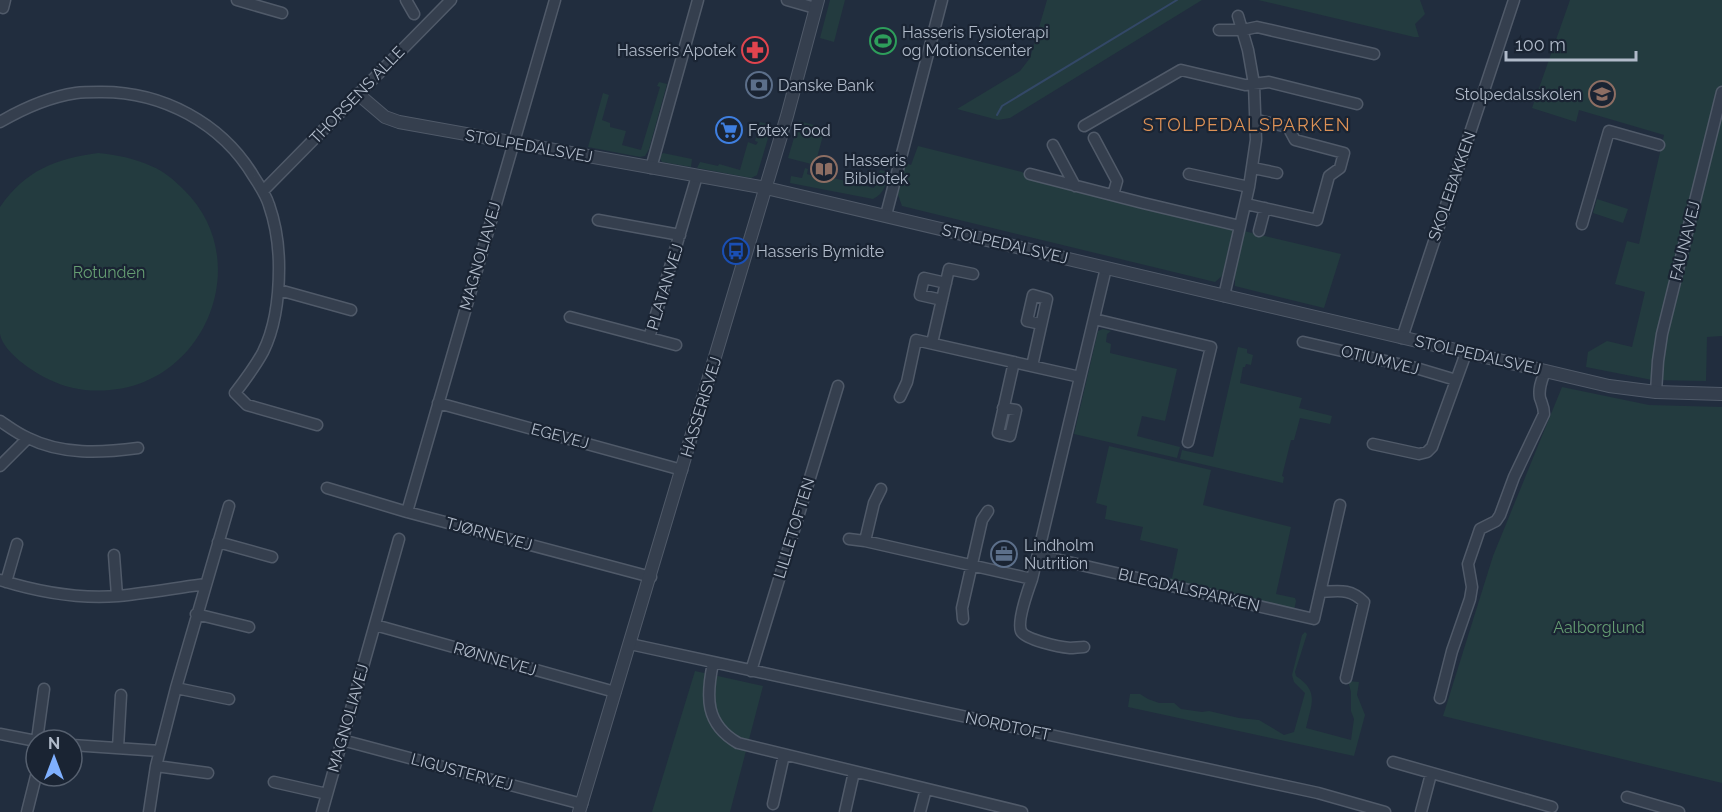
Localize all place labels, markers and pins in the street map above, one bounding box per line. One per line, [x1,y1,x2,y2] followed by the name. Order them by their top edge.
[902,23,1049,60] place label: Hasseris Fysioterapi og Motionscenter
[868,26,898,56] sports icon: Hasseris Fysioterapi og Motionscenter
[740,35,770,65] pharmacy icon: Hasseris Apotek
[617,41,737,60] place label: Hasseris Apotek
[744,70,774,100] bank icon: Danske Bank
[778,76,874,95] place label: Danske Bank
[1587,79,1617,109] school or university icon: Stolpedalsskolen
[1455,85,1582,104] place label: Stolpedalsskolen
[714,115,744,145] supermarket icon: Føtex Food
[748,121,831,140] place label: Føtex Food
[844,151,909,188] place label: Hasseris Bibliotek
[809,154,839,184] library icon: Hasseris Bibliotek
[721,236,751,266] bus stop icon: Hasseris Bymidte
[756,242,884,261] place label: Hasseris Bymidte
[1024,536,1094,573] place label: Lindholm Nutrition
[989,539,1019,569] office icon: Lindholm Nutrition

